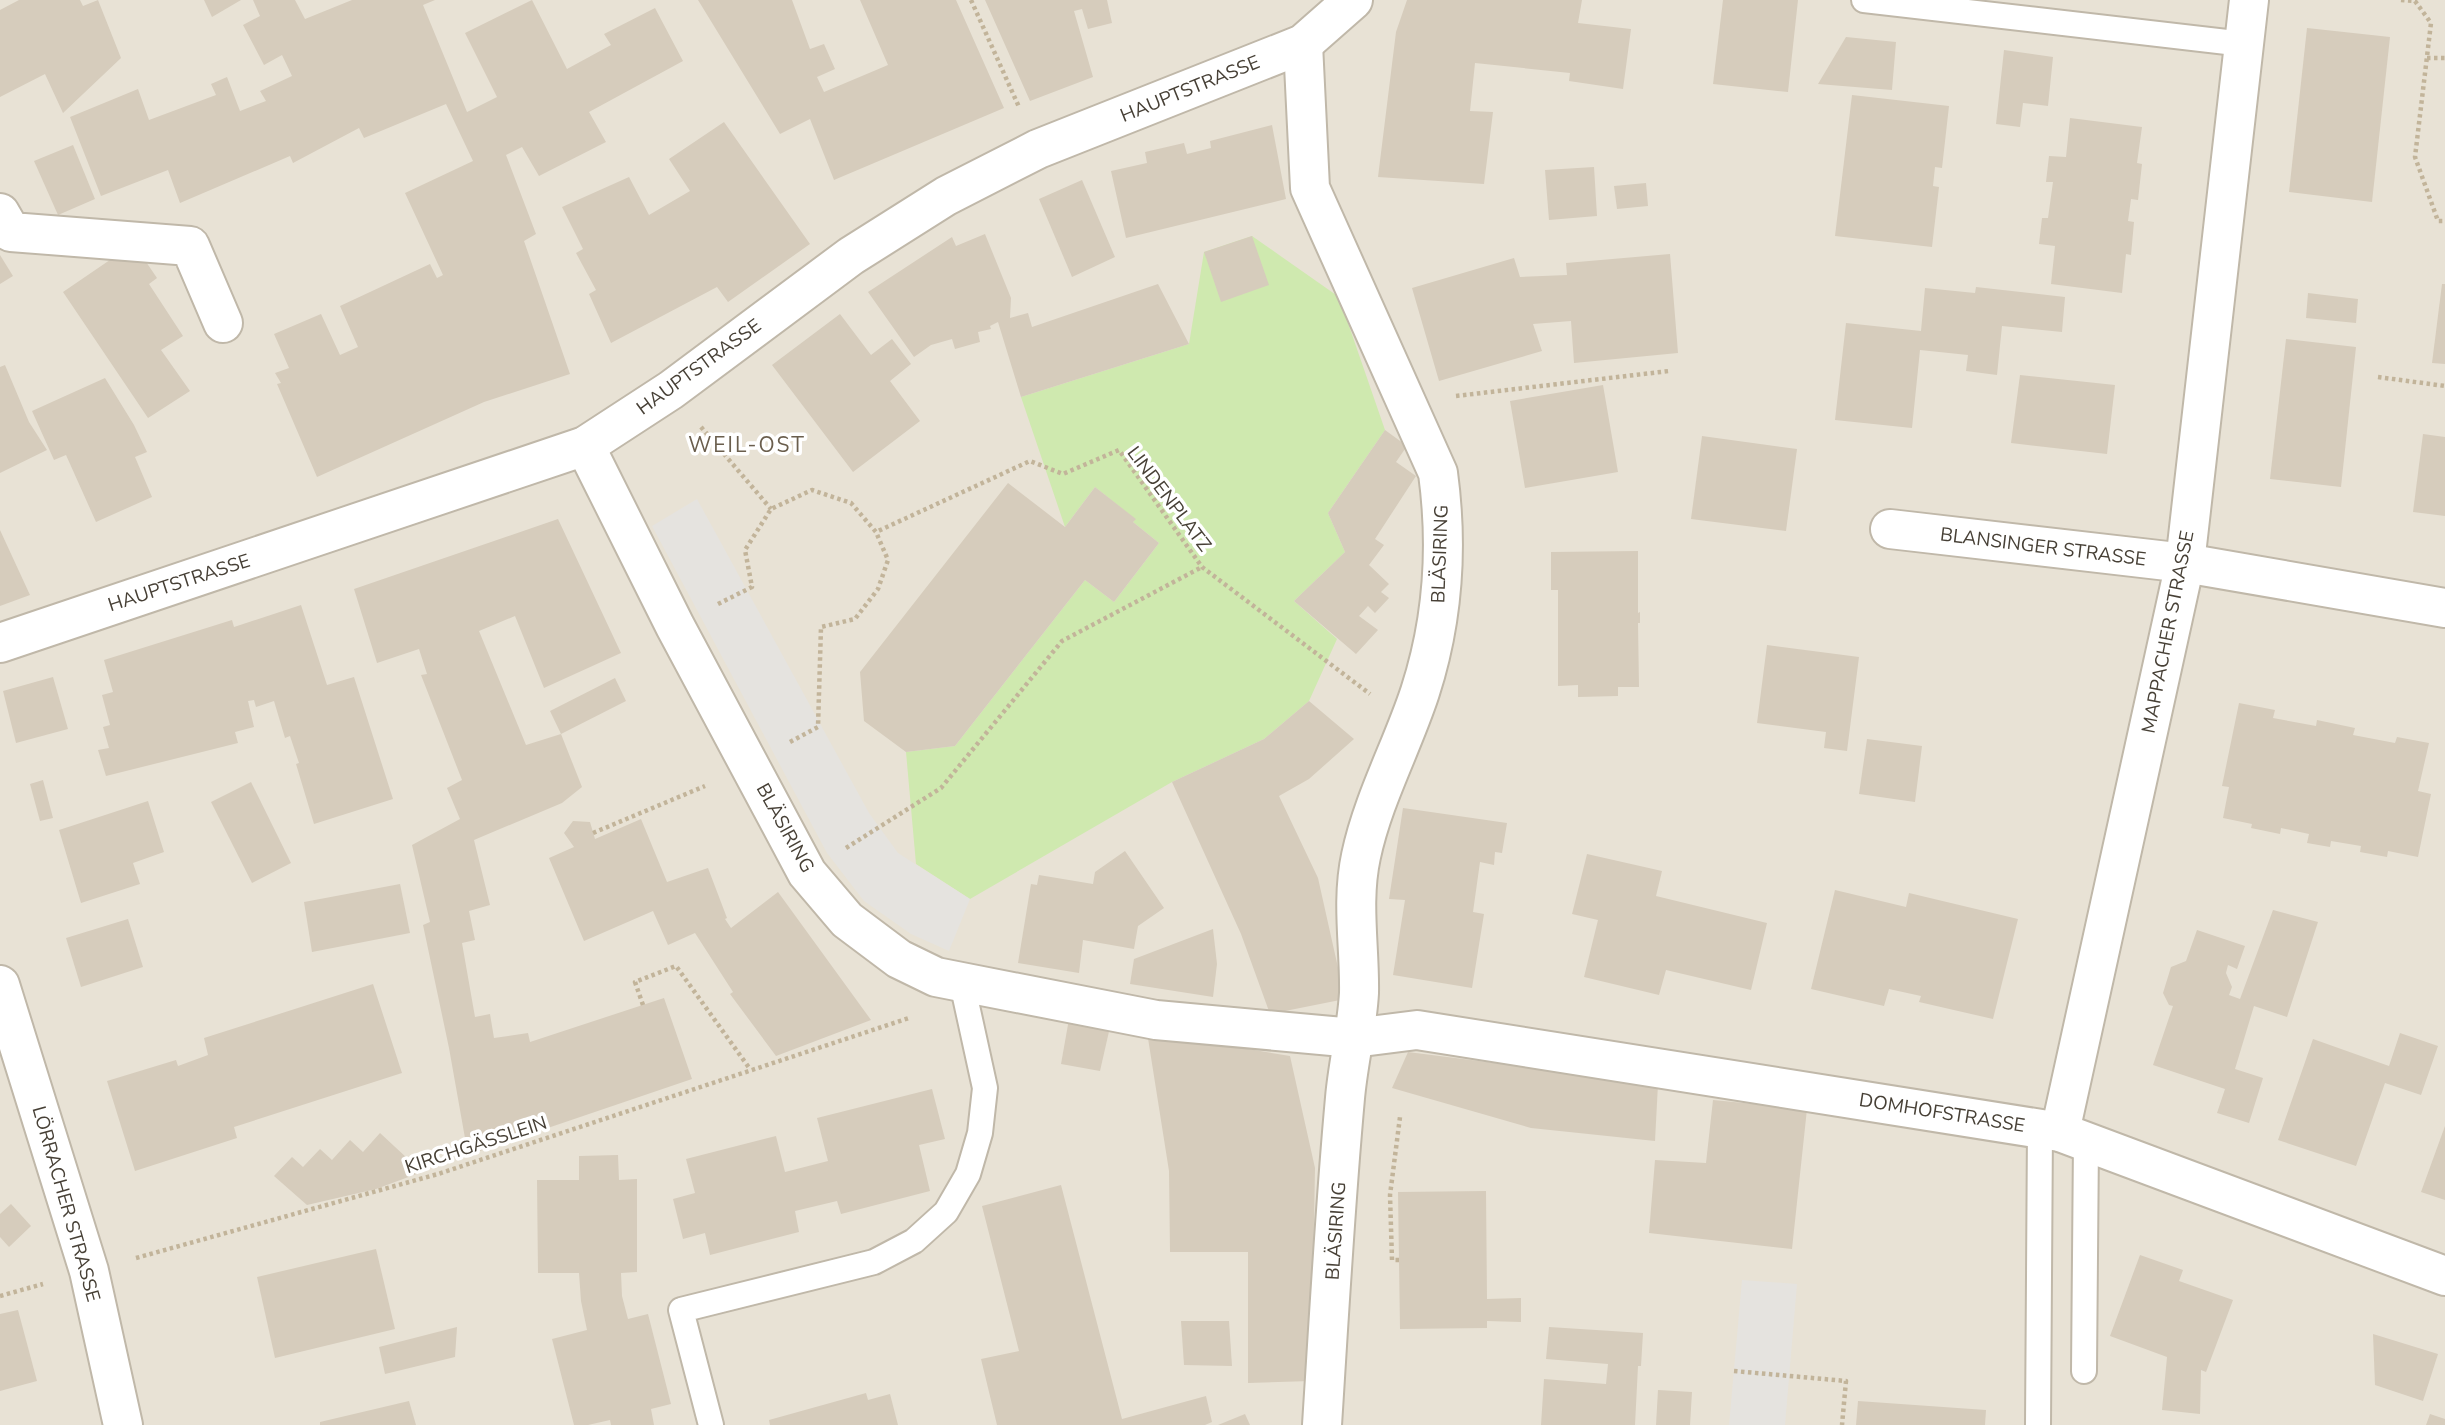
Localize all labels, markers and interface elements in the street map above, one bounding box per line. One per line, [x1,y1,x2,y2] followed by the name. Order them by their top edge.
[1116,49,1264,129] street label: HAUPTSTRASSE
[631,313,767,421] street label: HAUPTSTRASSE
[688,431,806,459] district label: WEIL-OST
[1121,441,1217,557] street label: LINDENPLATZ
[1425,504,1455,604] street label: BLÄSIRING
[1939,521,2147,573] street label: BLANSINGER STRASSE
[2136,528,2200,736] street label: MAPPACHER STRASSE
[105,548,253,618] street label: HAUPTSTRASSE
[750,779,820,877] street label: BLÄSIRING
[1857,1087,2027,1139] street label: DOMHOFSTRASSE
[26,1103,106,1305] street label: LÖRRACHER STRASSE
[402,1110,550,1180] street label: KIRCHGÄSSLEIN
[1320,1181,1352,1281] street label: BLÄSIRING

